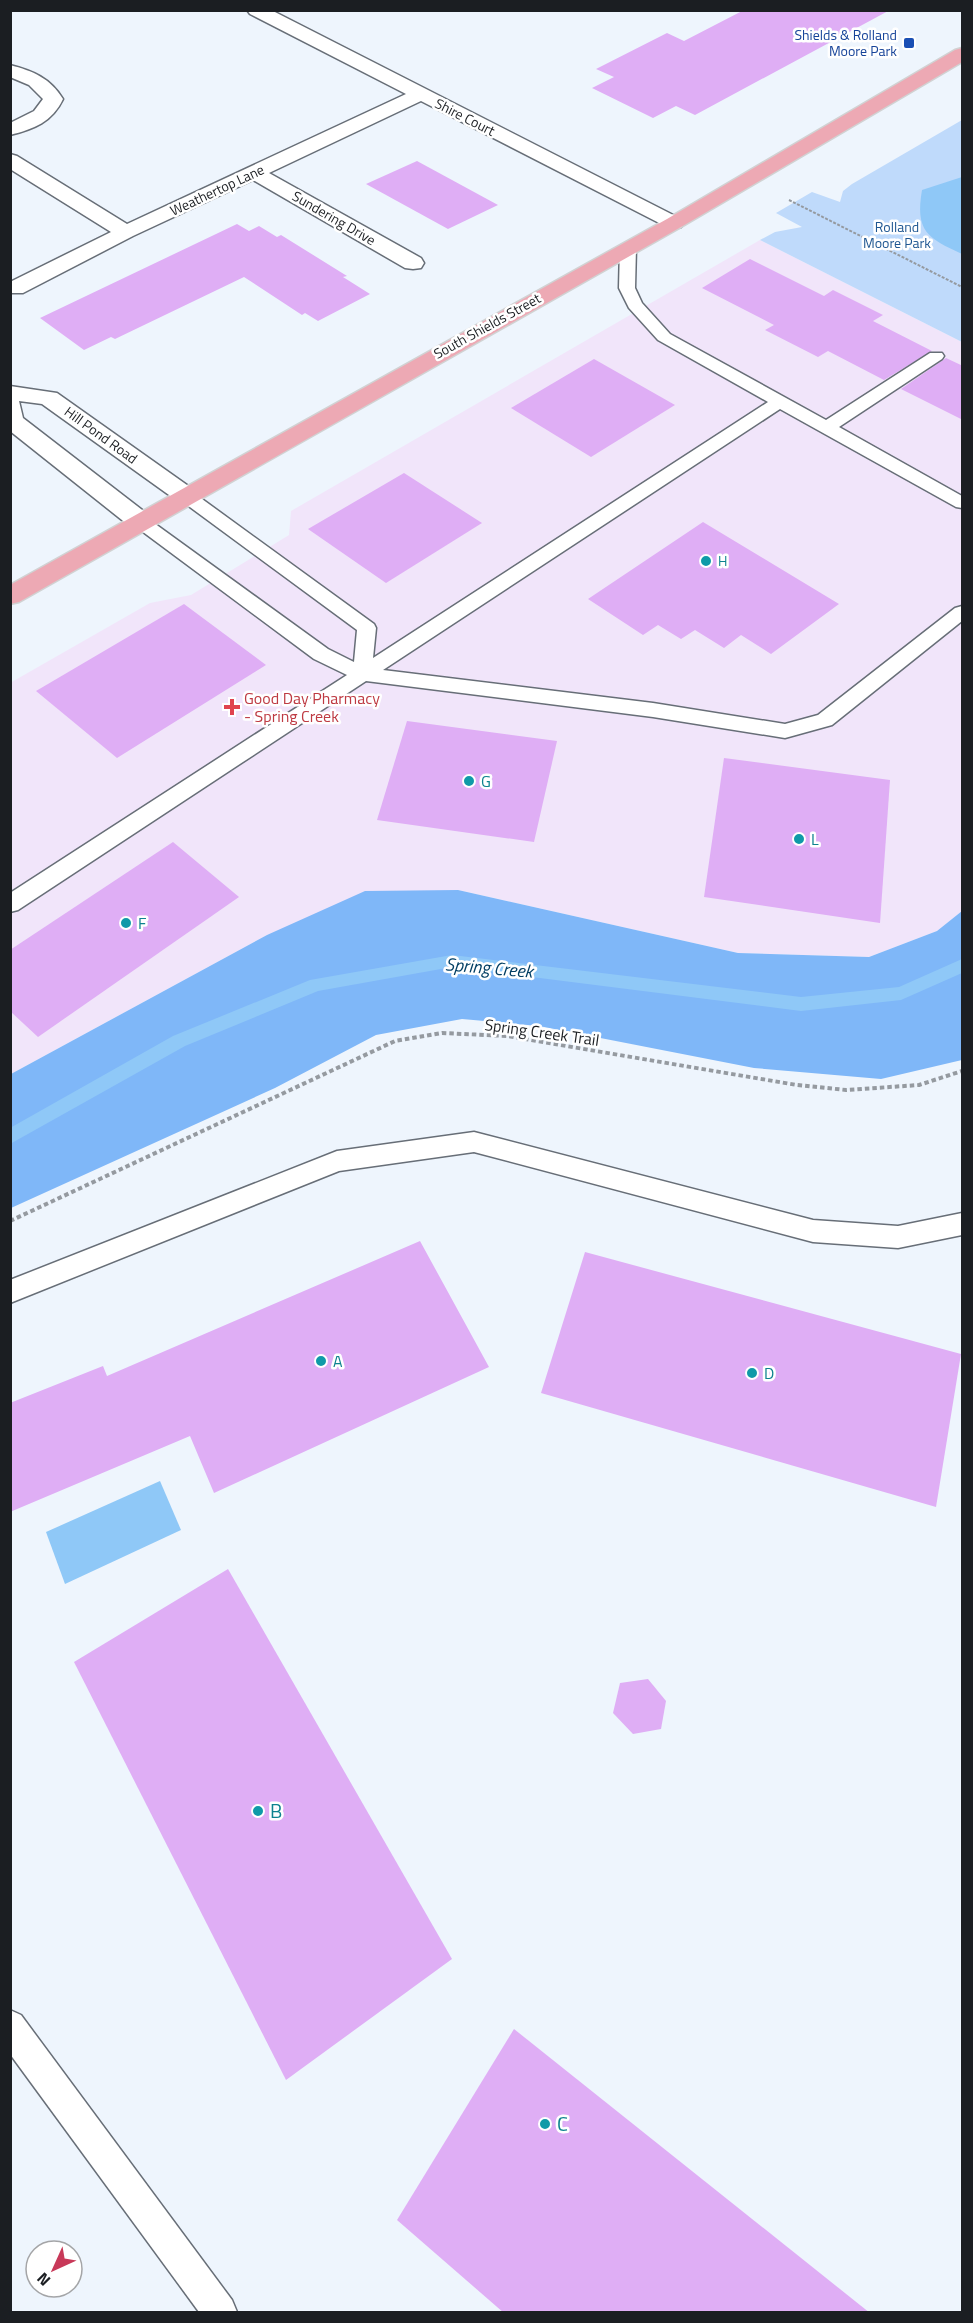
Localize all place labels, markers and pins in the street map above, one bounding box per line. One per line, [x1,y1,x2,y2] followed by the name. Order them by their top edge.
[795,24,897,61] place label: Shields & Rolland Moore Park
[902,36,916,50] marker: Shields & Rolland Moore Park
[718,550,727,571] place label: H
[699,554,713,568] marker: H
[244,686,380,728] place label: Good Day Pharmacy - Spring Creek
[225,700,239,714] marker: Good Day Pharmacy - Spring Creek
[481,769,491,793] place label: G
[462,774,476,788] marker: G
[811,827,819,851] place label: L
[792,832,806,846] marker: L
[138,911,146,935] place label: F
[119,916,133,930] marker: F
[333,1349,343,1373] place label: A
[314,1354,328,1368] marker: A
[764,1361,774,1385] place label: D
[745,1366,759,1380] marker: D
[270,1795,282,1826] place label: B
[251,1804,265,1818] marker: B
[557,2108,568,2139] place label: C
[538,2117,552,2131] marker: C

